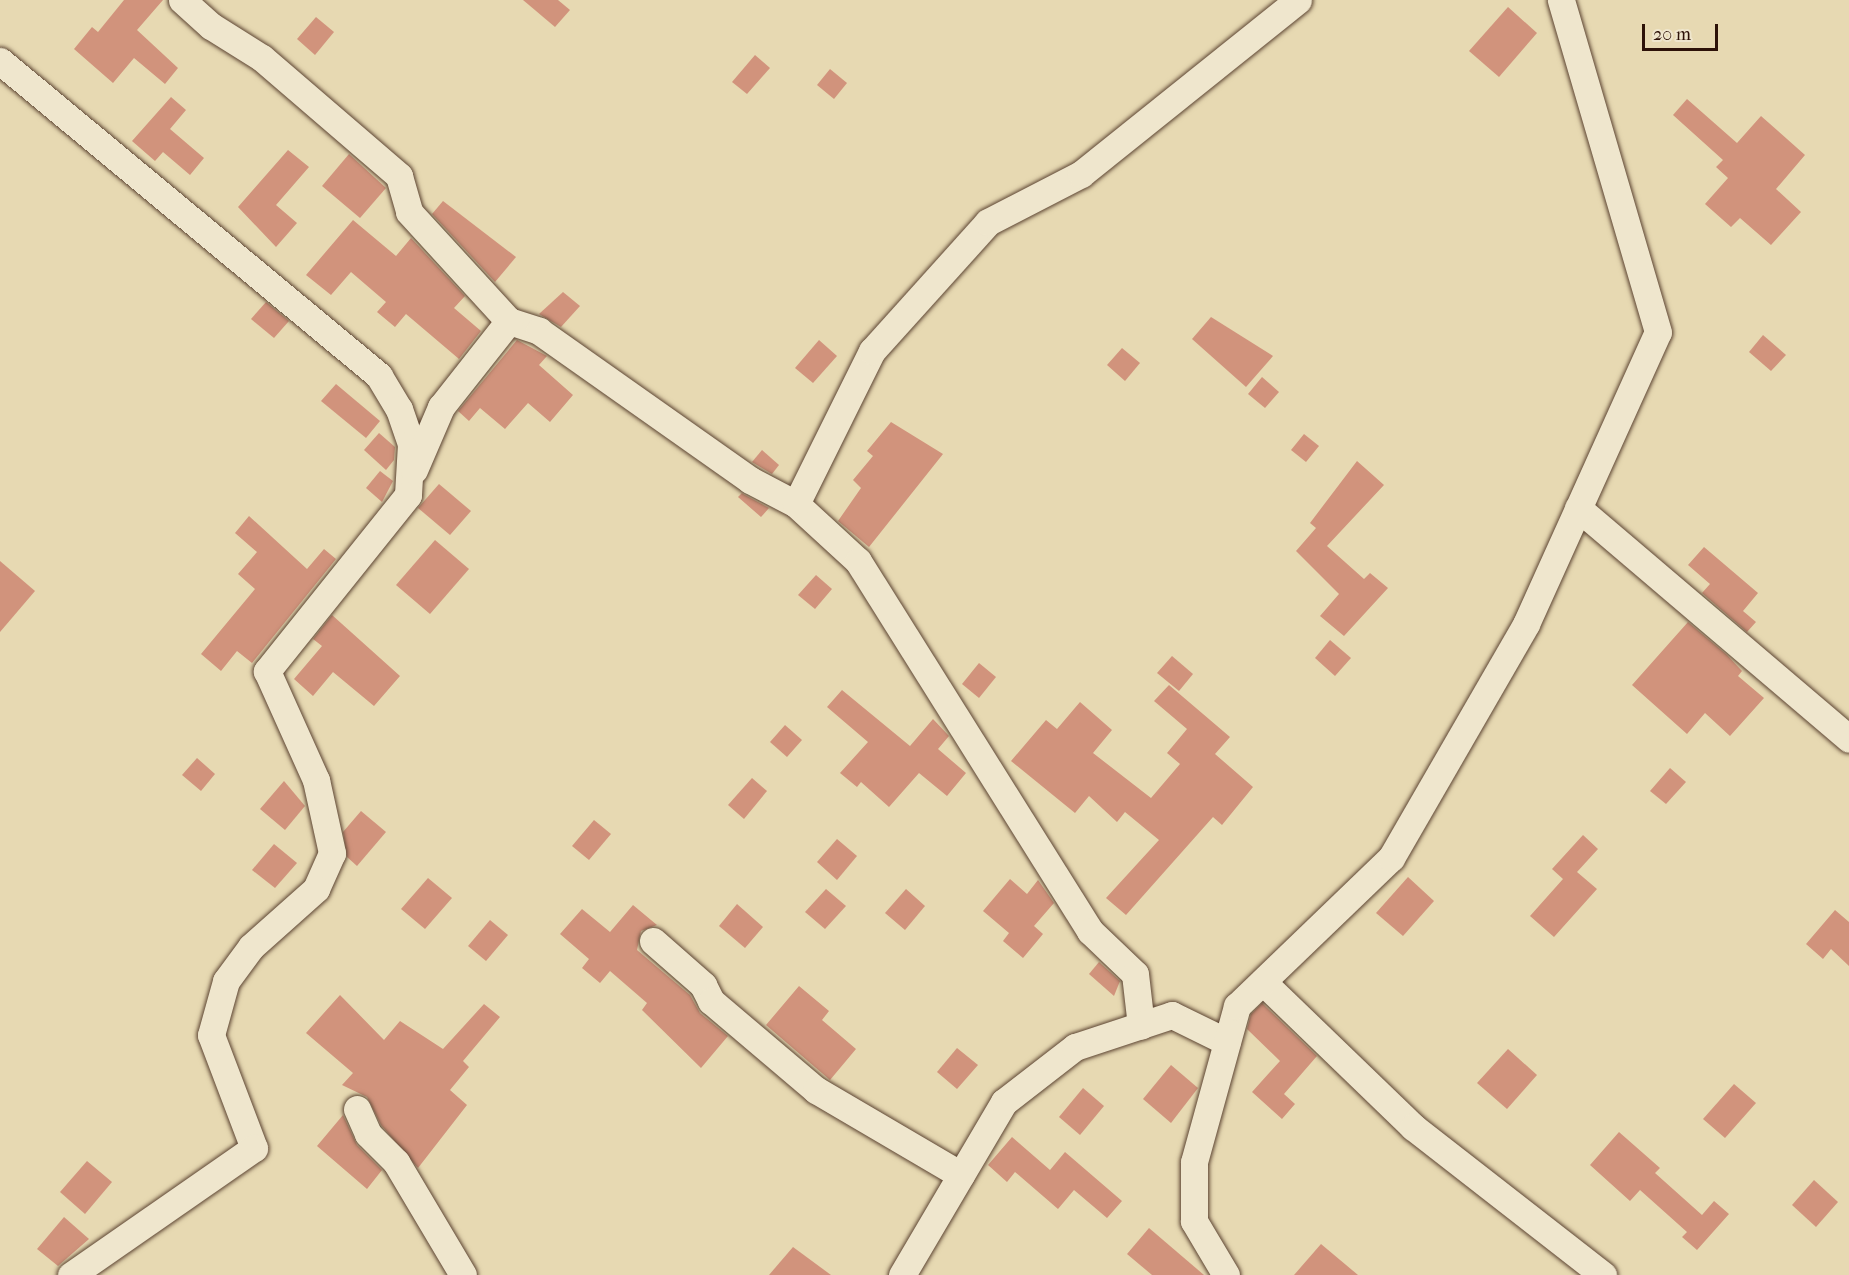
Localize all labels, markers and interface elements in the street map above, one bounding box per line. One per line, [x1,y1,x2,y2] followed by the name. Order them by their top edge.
[1645,12,1722,50] scale bar
[1653,24,1691,45] text: 20 m

